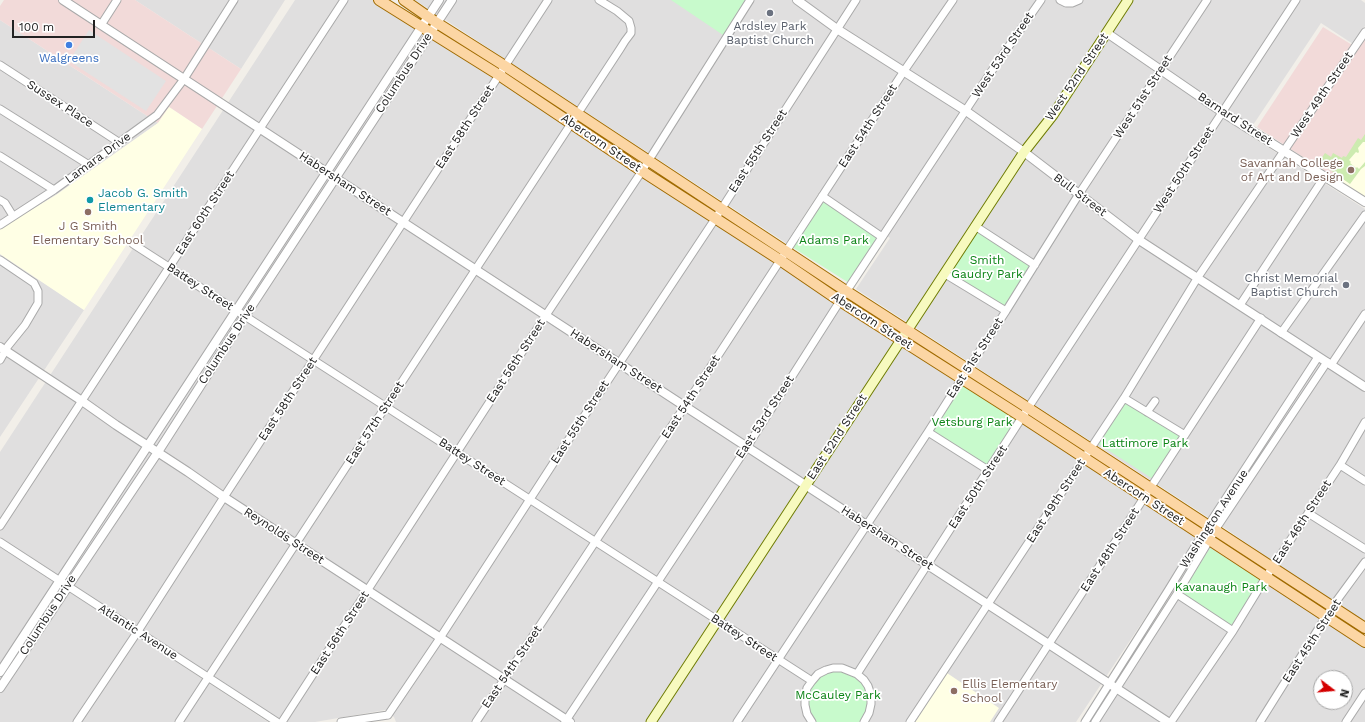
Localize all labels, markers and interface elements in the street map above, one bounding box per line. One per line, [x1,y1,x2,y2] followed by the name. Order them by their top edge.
[765,8,775,18] marker: Ardsley Park Baptist Church
[969,10,1037,100] street label: West 53rd Street
[14,12,97,38] scale bar
[726,19,814,47] place label: Ardsley Park Baptist Church
[19,20,54,34] text: 100 m
[373,30,435,116] street label: Columbus Drive
[1042,30,1112,124] street label: West 52nd Street
[64,40,74,50] marker: Walgreens
[1288,49,1356,141] street label: West 49th Street
[39,51,99,65] place label: Walgreens
[1111,53,1175,141] street label: West 51st Street
[24,77,96,131] street label: Sussex Place
[836,81,900,171] street label: East 54th Street
[433,82,497,172] street label: East 58th Street
[1195,89,1275,149] street label: Barnard Street
[726,107,790,195] street label: East 55th Street
[558,111,644,175] street label: Abercorn Street
[1151,124,1217,216] street label: West 50th Street
[62,129,134,187] street label: Lamara Drive
[296,149,394,219] street label: Habersham Street
[1240,156,1343,184] place label: Savannah College of Art and Design
[1346,165,1356,175] marker: Savannah College of Art and Design
[172,168,238,258] street label: East 60th Street
[1051,170,1109,220] street label: Bull Street
[98,186,188,214] place label: Jacob G. Smith Elementary
[85,195,95,205] marker: Jacob G. Smith Elementary
[83,207,93,217] marker: J G Smith Elementary School
[33,219,143,247] place label: J G Smith Elementary School
[799,233,869,247] park label: Adams Park
[951,253,1023,281] park label: Smith Gaudry Park
[164,260,236,314] street label: Battey Street
[1245,271,1338,299] place label: Christ Memorial Baptist Church
[1341,280,1351,290] marker: Christ Memorial Baptist Church
[829,289,915,353] street label: Abercorn Street
[196,301,258,387] street label: Columbus Drive
[944,315,1006,401] street label: East 51st Street
[484,316,548,406] street label: East 56th Street
[567,326,665,396] street label: Habersham Street
[659,352,723,442] street label: East 54th Street
[256,354,320,444] street label: East 58th Street
[733,373,797,461] street label: East 53rd Street
[548,378,612,466] street label: East 55th Street
[343,379,407,467] street label: East 57th Street
[804,392,870,482] street label: East 52nd Street
[931,415,1013,429] park label: Vetsburg Park
[436,435,508,489] street label: Battey Street
[1102,436,1188,450] park label: Lattimore Park
[946,442,1010,532] street label: East 50th Street
[1023,456,1089,546] street label: East 49th Street
[1101,465,1187,529] street label: Abercorn Street
[1177,467,1251,571] street label: Washington Avenue
[1269,477,1335,567] street label: East 46th Street
[838,503,936,573] street label: Habersham Street
[241,505,327,567] street label: Reynolds Street
[1077,505,1143,595] street label: East 48th Street
[17,572,79,658] street label: Columbus Drive
[1175,580,1267,594] park label: Kavanaugh Park
[308,588,372,678] street label: East 56th Street
[1280,596,1344,686] street label: East 45th Street
[96,601,180,663] street label: Atlantic Avenue
[708,611,780,665] street label: Battey Street
[479,623,545,711] street label: East 54th Street
[1313,670,1353,710] north arrow
[962,677,1057,705] place label: Ellis Elementary School
[949,686,959,696] marker: Ellis Elementary School
[1337,687,1351,699] text: N
[795,688,881,702] park label: McCauley Park

